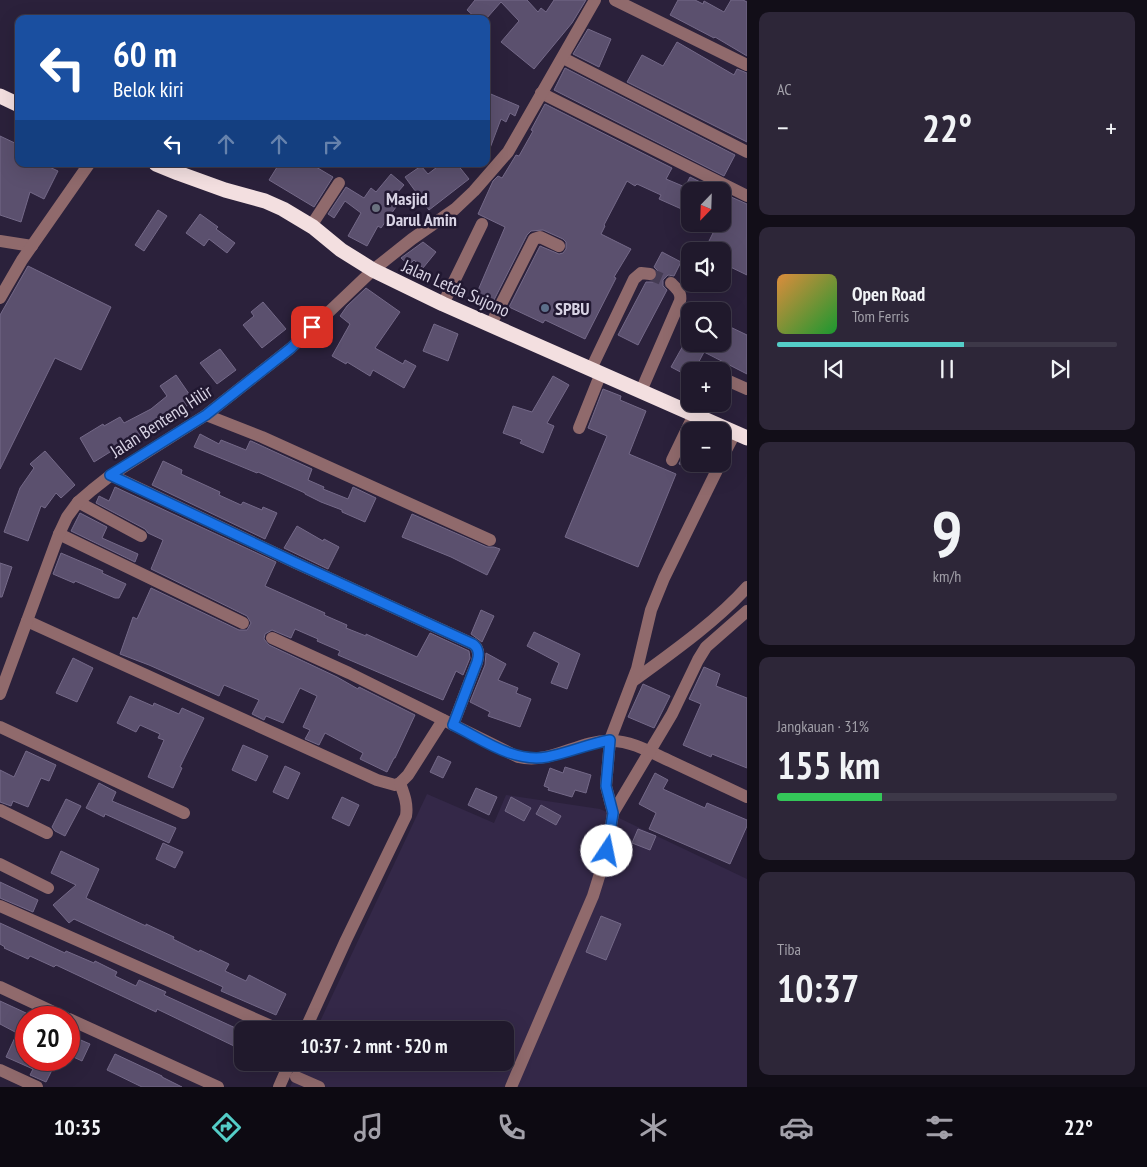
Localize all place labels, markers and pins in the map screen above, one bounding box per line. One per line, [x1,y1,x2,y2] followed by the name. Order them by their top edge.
[386,187,457,231] place label: Masjid Darul Amin
[370,202,382,214] marker: Masjid Darul Amin
[555,297,590,320] place label: SPBU
[539,302,551,314] marker: SPBU
[291,306,333,348] pin

